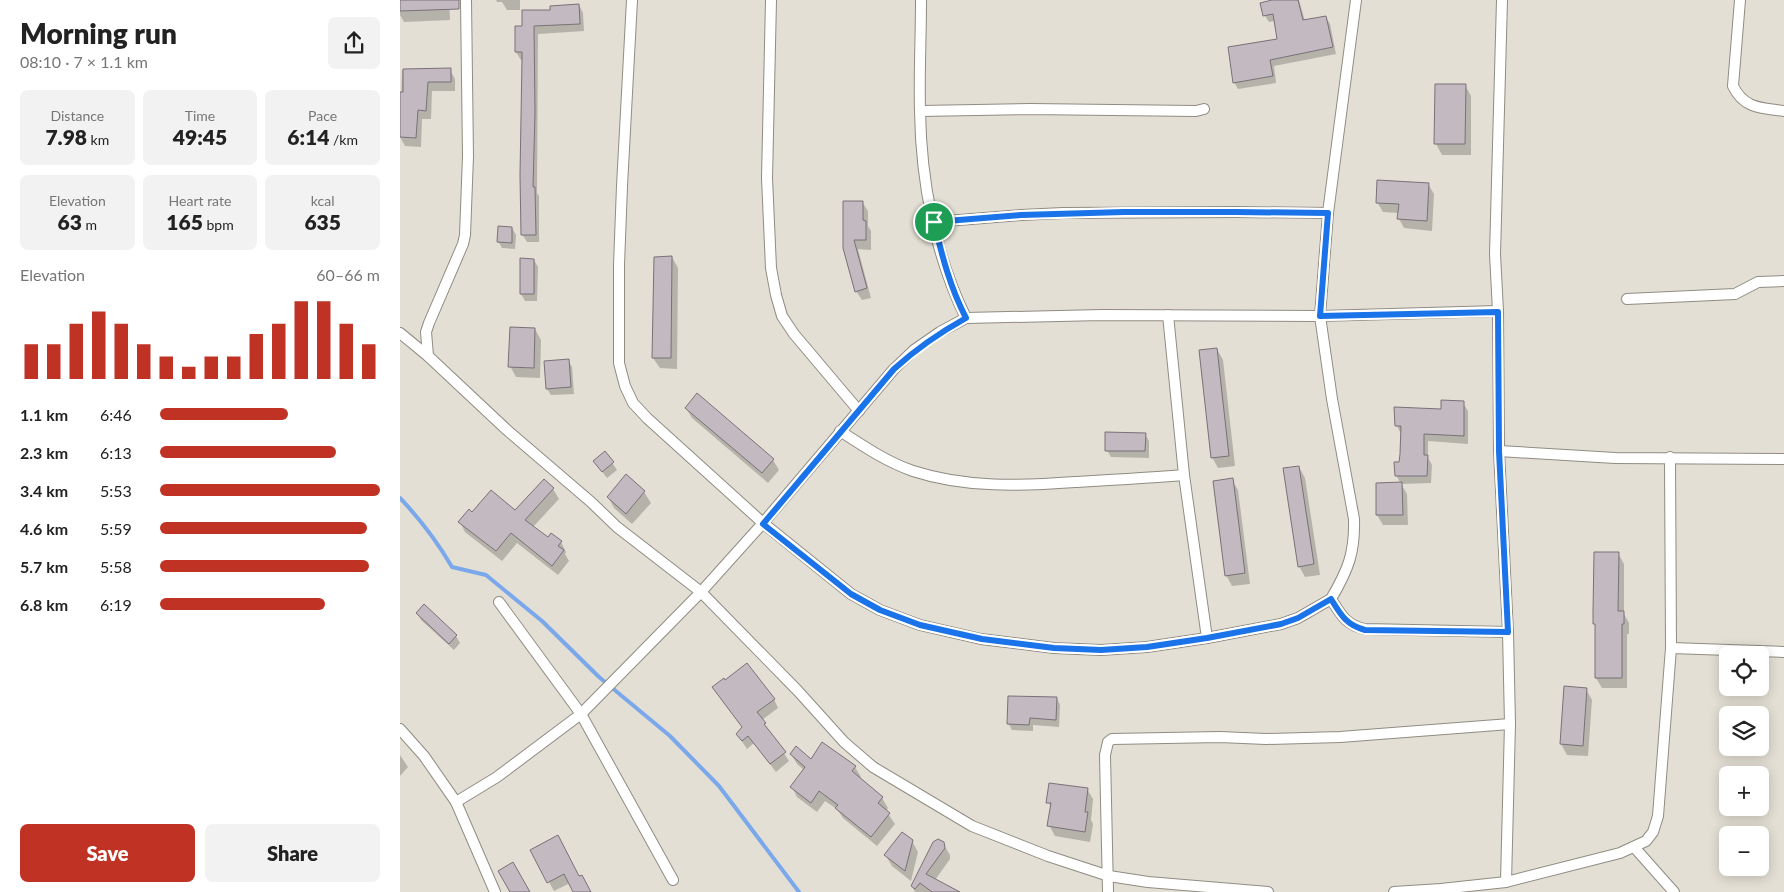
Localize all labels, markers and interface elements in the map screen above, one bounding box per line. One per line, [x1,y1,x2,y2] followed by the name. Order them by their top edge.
[20,16,177,50] text: Morning run
[328,17,380,69] button: share
[20,52,148,71] text: 08:10 · 7 × 1.1 km
[50,107,104,124] text: Distance
[185,107,215,124] text: Time
[308,107,337,124] text: Pace
[45,124,87,149] text: 7.98
[173,124,227,149] text: 49:45
[287,124,329,149] text: 6:14
[87,131,109,148] text: km
[329,131,358,148] text: /km
[49,192,106,209] text: Elevation
[169,192,231,209] text: Heart rate
[311,192,334,209] text: kcal
[913,201,955,243] pin
[920,208,948,236] icon: arrive
[58,209,82,234] text: 63
[166,209,203,234] text: 165
[304,209,341,234] text: 635
[82,216,97,233] text: m
[203,216,234,233] text: bpm
[20,265,85,284] text: Elevation
[316,265,380,284] text: 60–66 m
[20,405,68,424] text: 1.1 km
[100,405,132,424] text: 6:46
[20,443,68,462] text: 2.3 km
[100,443,132,462] text: 6:13
[20,481,68,500] text: 3.4 km
[100,481,132,500] text: 5:53
[20,519,68,538] text: 4.6 km
[100,519,132,538] text: 5:59
[20,557,68,576] text: 5.7 km
[100,557,132,576] text: 5:58
[20,595,68,614] text: 6.8 km
[100,595,132,614] text: 6:19
[1719,646,1769,876] map controls
[1719,646,1769,696] button: locate
[1719,706,1769,756] button: layers
[1719,766,1769,816] button: +
[20,824,195,882] button: Save
[205,824,380,882] button: Share
[1719,826,1769,876] button: −

